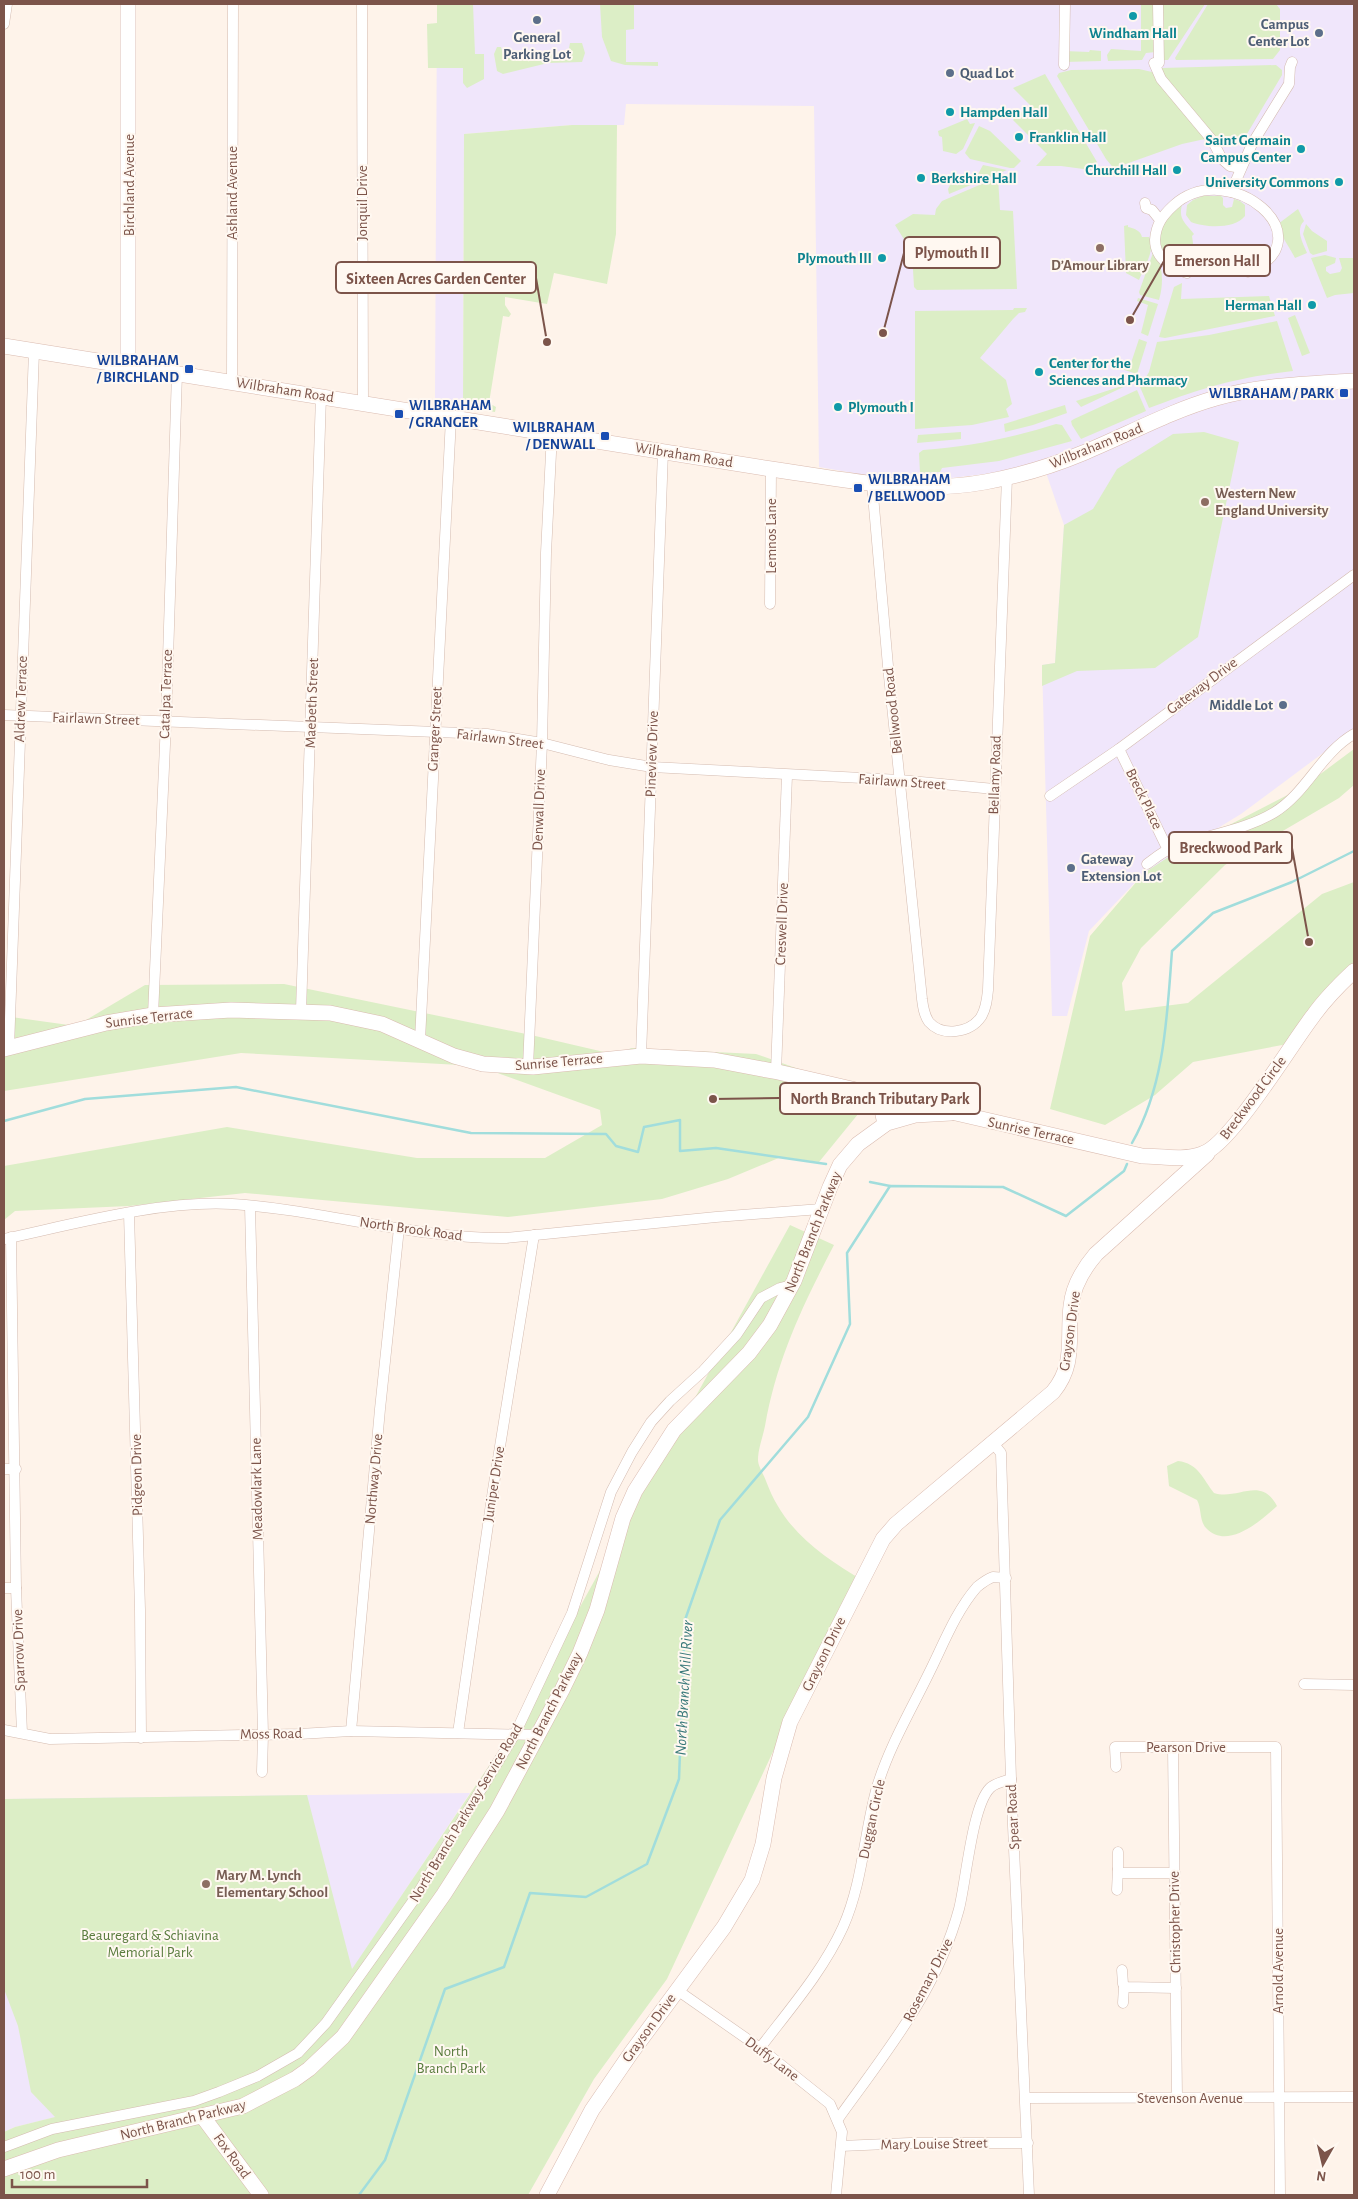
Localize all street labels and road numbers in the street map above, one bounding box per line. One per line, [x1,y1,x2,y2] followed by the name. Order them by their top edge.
[122,134,137,236] street label: Birchland Avenue
[225,146,240,240] street label: Ashland Avenue
[355,165,370,241] street label: Jonquil Drive
[235,375,335,405] street label: Wilbraham Road
[1047,420,1145,471] street label: Wilbraham Road
[634,440,734,470] street label: Wilbraham Road
[764,498,779,574] street label: Lemnos Lane
[157,649,175,739] street label: Catalpa Terrace
[12,655,30,743] street label: Aldrew Terrace
[1164,655,1240,717] street label: Gateway Drive
[303,657,321,748] street label: Maebeth Street
[881,667,905,755] street label: Bellwood Road
[425,686,445,772] street label: Granger Street
[52,710,140,728] street label: Fairlawn Street
[643,710,661,798] street label: Pineview Drive
[456,726,545,752] street label: Fairlawn Street
[986,735,1004,815] street label: Bellamy Road
[1123,766,1165,832] street label: Breck Place
[530,769,548,851] street label: Denwall Drive
[858,771,946,793] street label: Fairlawn Street
[773,882,791,966] street label: Creswell Drive
[104,1005,194,1031] street label: Sunrise Terrace
[515,1051,604,1073] street label: Sunrise Terrace
[1217,1054,1289,1142] street label: Breckwood Circle
[986,1115,1076,1148] street label: Sunrise Terrace
[782,1169,844,1295] street label: North Branch Parkway
[359,1214,464,1244] street label: North Brook Road
[1057,1290,1083,1372] street label: Grayson Drive
[363,1433,385,1525] street label: Northway Drive
[129,1434,145,1516] street label: Pidgeon Drive
[249,1437,265,1540] street label: Meadowlark Lane
[481,1445,507,1523] street label: Juniper Drive
[10,1609,28,1691] street label: Sparrow Drive
[800,1614,848,1694] street label: Grayson Drive
[513,1650,585,1772] street label: North Branch Parkway
[407,1721,525,1905] street label: North Branch Parkway Service Road
[240,1726,303,1742] street label: Moss Road
[1146,1740,1226,1755] street label: Pearson Drive
[856,1778,888,1860] street label: Duggan Circle
[1004,1784,1022,1850] street label: Spear Road
[1167,1871,1183,1973] street label: Christopher Drive
[1271,1928,1286,2014] street label: Arnold Avenue
[901,1936,955,2024] street label: Rosemary Drive
[619,1991,679,2065] street label: Grayson Drive
[742,2034,802,2084] street label: Duffy Lane
[1137,2091,1243,2106] street label: Stevenson Avenue
[119,2097,248,2143] street label: North Branch Parkway
[211,2131,253,2182] street label: Fox Road
[880,2136,988,2152] street label: Mary Louise Street

